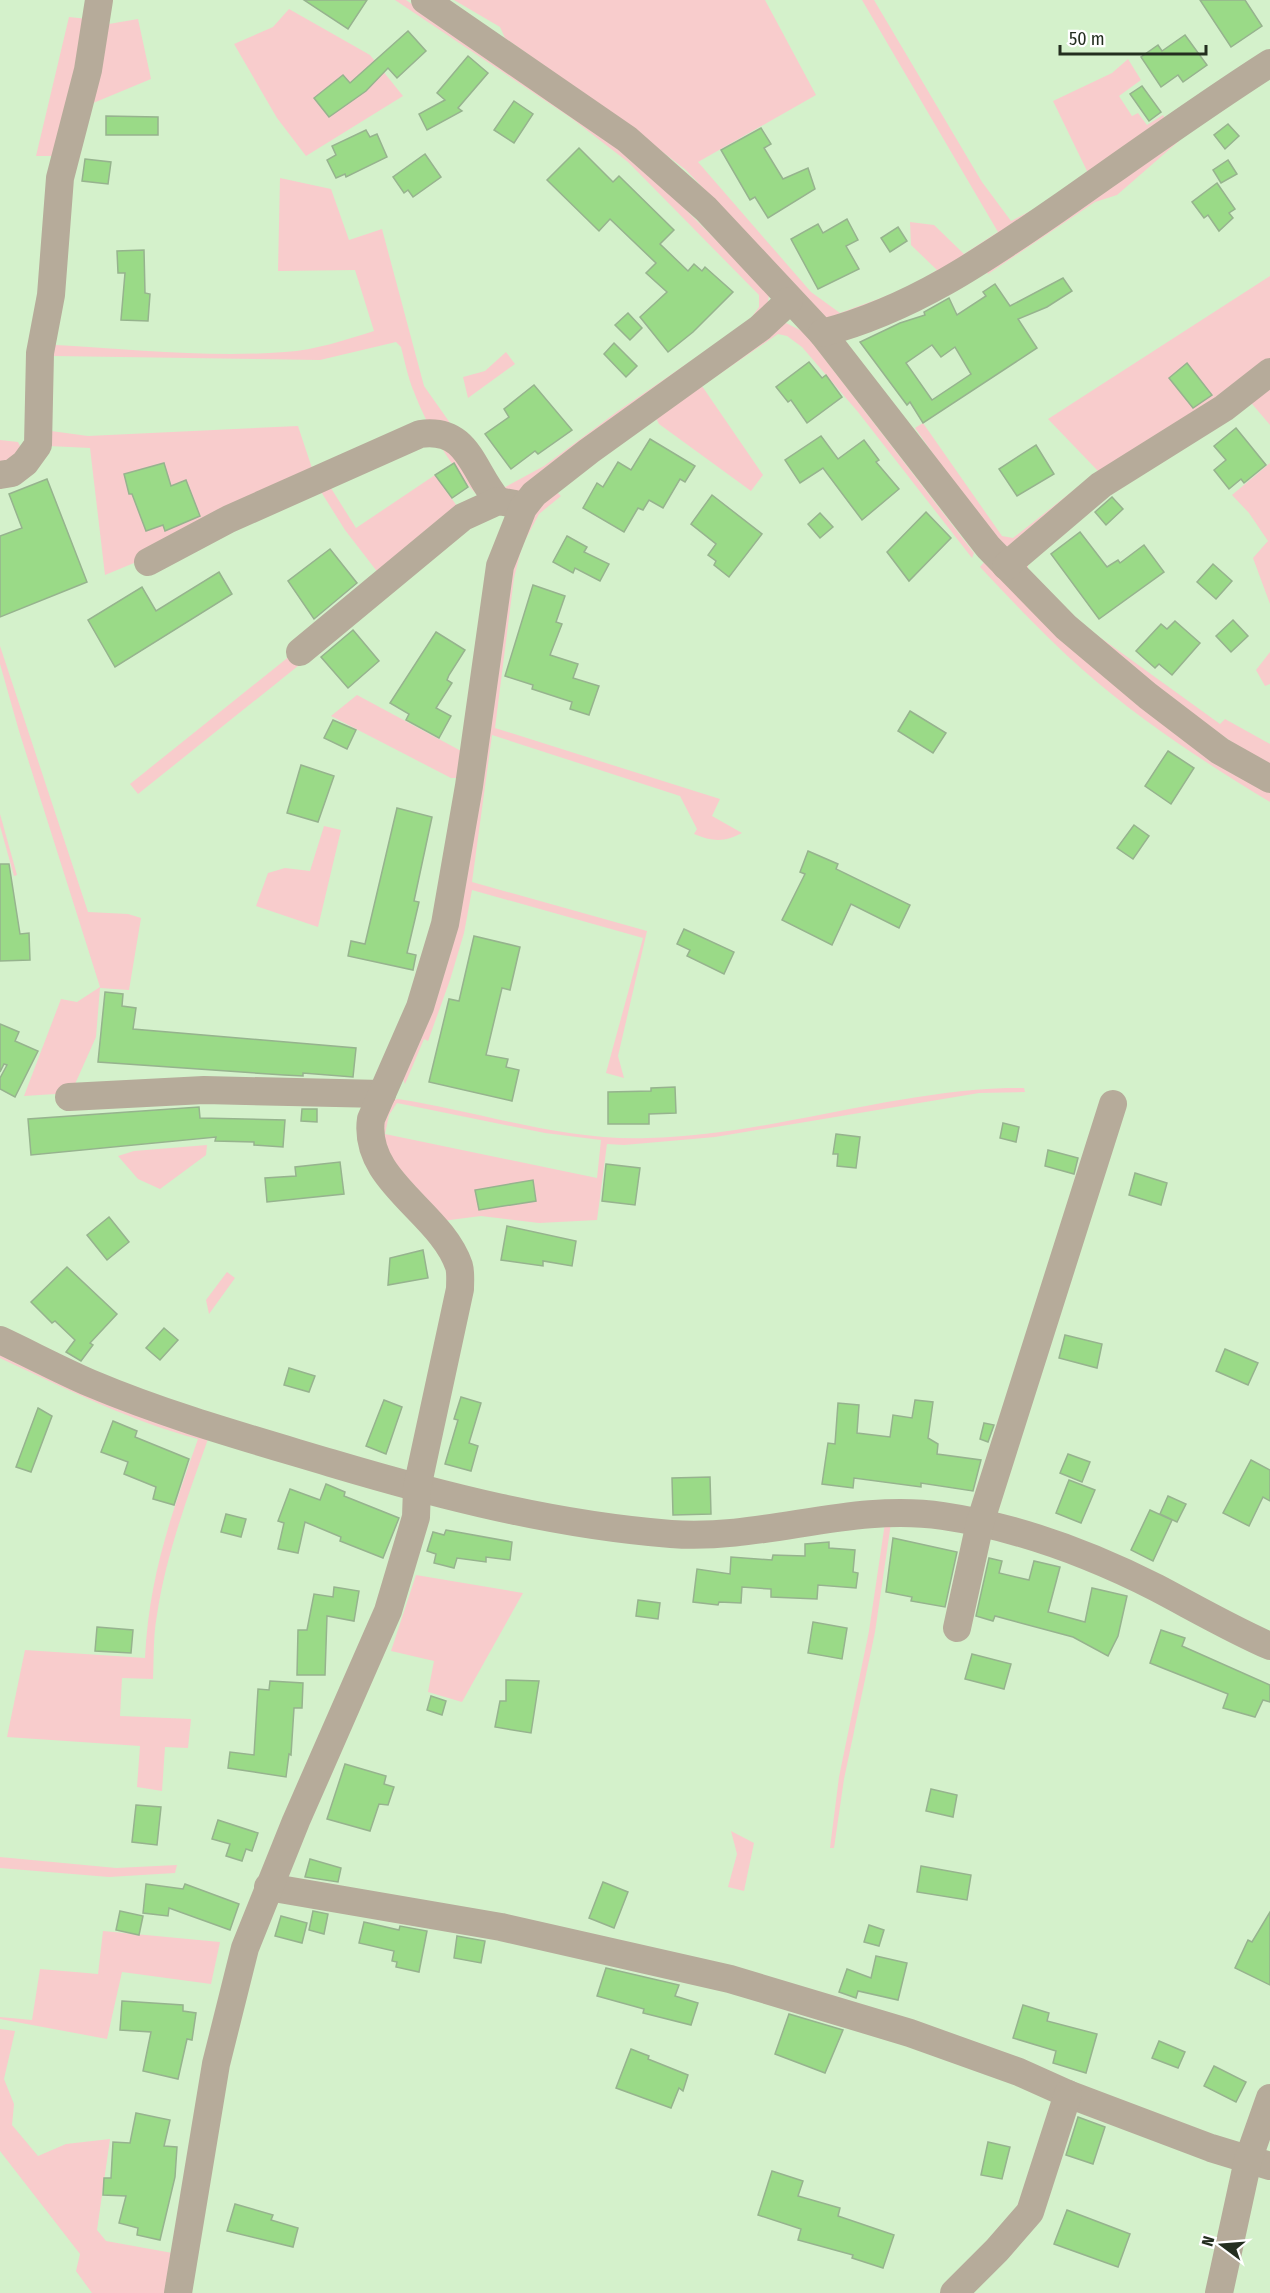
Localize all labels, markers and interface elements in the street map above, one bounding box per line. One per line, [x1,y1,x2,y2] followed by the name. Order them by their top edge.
[1060,18,1206,56] scale bar
[1069,28,1105,50] text: 50 m
[1192,2215,1252,2275] north arrow
[1198,2234,1219,2248] text: N

